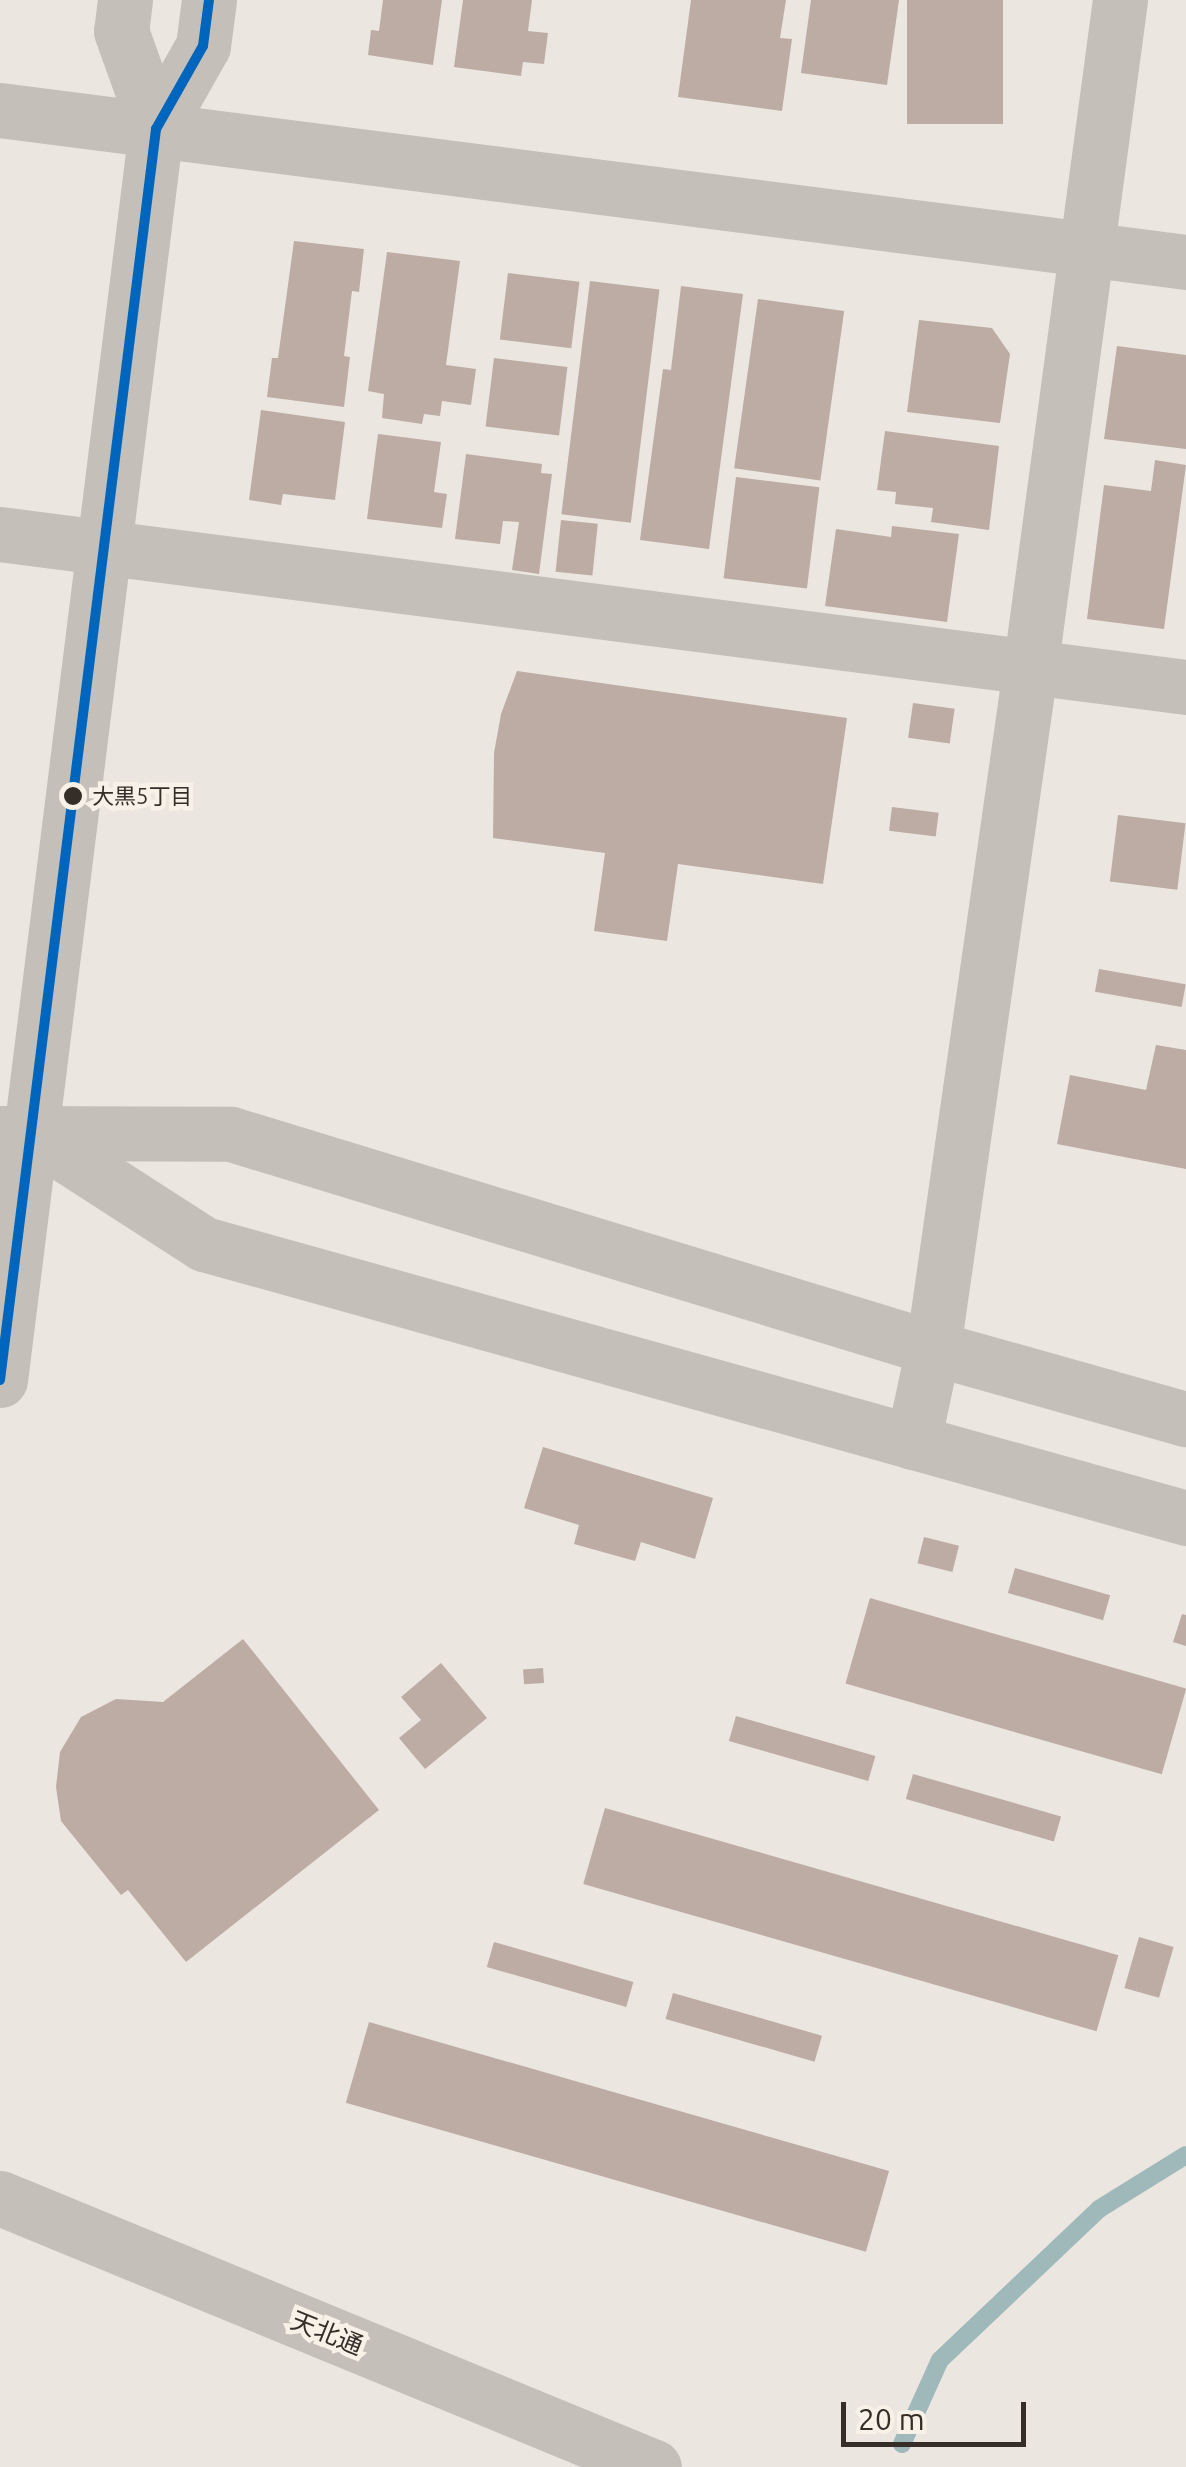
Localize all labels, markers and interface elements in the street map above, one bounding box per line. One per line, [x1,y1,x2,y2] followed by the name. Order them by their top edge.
[92,783,192,809] place label: 大黒5丁目
[63,786,83,806] marker: 大黒5丁目
[287,2305,367,2361] street label: 天北通
[846,2382,1031,2444] scale bar
[858,2402,925,2436] text: 20 m

